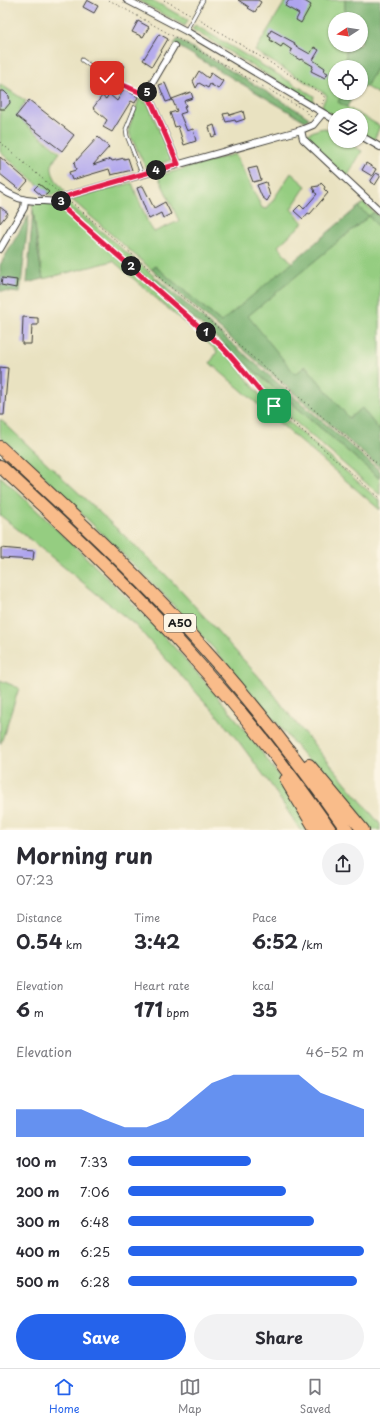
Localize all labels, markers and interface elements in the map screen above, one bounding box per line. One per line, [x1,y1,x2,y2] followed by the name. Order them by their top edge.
[328,12,368,52] north arrow
[328,12,368,148] map controls
[328,60,368,100] button: locate
[90,61,124,95] pin
[96,67,118,89] icon: check
[137,82,157,102] pin: 5
[143,83,151,100] text: 5
[328,108,368,148] button: layers
[146,160,166,180] pin: 4
[152,161,160,178] text: 4
[51,191,71,211] pin: 3
[57,192,65,209] text: 3
[121,256,141,276] pin: 2
[127,257,135,274] text: 2
[196,322,216,342] pin: 1
[203,323,209,340] text: 1
[257,389,291,423] pin
[263,395,285,417] icon: arrive
[164,614,196,632] road number: A50
[16,838,153,871] text: Morning run
[322,843,364,885] button: share
[16,870,54,889] text: 07:23
[16,909,62,926] text: Distance
[134,909,160,926] text: Time
[252,909,277,926] text: Pace
[16,926,62,956] text: 0.54
[134,926,180,956] text: 3:42
[252,926,298,956] text: 6:52
[62,936,82,953] text: km
[298,936,323,953] text: /km
[16,977,63,994] text: Elevation
[134,977,190,994] text: Heart rate
[252,977,274,994] text: kcal
[16,994,30,1024] text: 6
[134,994,163,1024] text: 171
[252,994,278,1024] text: 35
[30,1004,44,1021] text: m
[163,1004,189,1021] text: bpm
[16,1042,72,1061] text: Elevation
[306,1042,364,1061] text: 46–52 m
[16,1152,57,1171] text: 100 m
[80,1152,108,1171] text: 7:33
[16,1182,60,1201] text: 200 m
[80,1182,110,1201] text: 7:06
[16,1212,60,1231] text: 300 m
[80,1212,109,1231] text: 6:48
[16,1242,60,1261] text: 400 m
[80,1242,110,1261] text: 6:25
[16,1272,59,1291] text: 500 m
[80,1272,110,1291] text: 6:28
[16,1314,186,1360] button: Save
[194,1314,364,1360] button: Share
[49,1376,80,1417] tab: Home
[178,1376,201,1417] tab: Map
[300,1376,331,1417] tab: Saved

